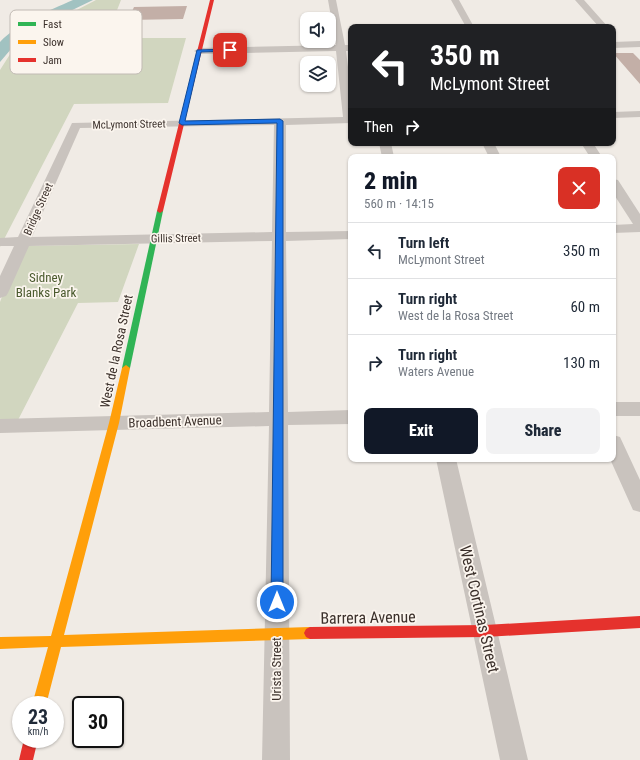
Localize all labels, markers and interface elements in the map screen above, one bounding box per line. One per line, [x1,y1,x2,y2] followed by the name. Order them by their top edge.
[10,10,142,74] legend
[300,12,336,92] map controls
[300,12,336,48] button: sound
[43,18,62,31] text: Fast
[213,33,247,67] pin
[43,36,64,49] text: Slow
[219,39,241,61] icon: arrive
[430,39,500,72] text: 350 m
[364,40,416,92] icon: left
[43,54,62,67] text: Jam
[300,56,336,92] button: layers
[430,73,550,94] text: McLymont Street
[401,116,423,138] icon: right
[92,117,166,132] street label: McLymont Street
[364,118,393,136] text: Then
[364,167,418,195] text: 2 min
[558,167,600,209] button: close
[21,181,56,238] street label: Bridge Street
[364,196,434,211] text: 560 m · 14:15
[151,232,201,245] street label: Gillis Street
[398,234,449,252] text: Turn left
[364,240,386,262] icon: left
[563,242,600,260] text: 350 m
[398,252,484,267] text: McLymont Street
[16,270,76,300] park label: Sidney Blanks Park
[398,290,457,308] text: Turn right
[97,293,136,409] street label: West de la Rosa Street
[364,296,386,318] icon: right
[570,298,600,316] text: 60 m
[398,308,513,323] text: West de la Rosa Street
[398,346,457,364] text: Turn right
[364,352,386,374] icon: right
[563,354,600,372] text: 130 m
[398,364,474,379] text: Waters Avenue
[364,408,478,454] button: Exit
[486,408,600,454] button: Share
[128,412,222,431] street label: Broadbent Avenue
[456,544,503,675] street label: West Cortinas Street
[256,581,298,623] position arrow
[320,607,416,628] street label: Barrera Avenue
[269,637,284,701] street label: Urista Street
[72,696,124,748] speed limit sign: 30
[28,705,48,729] text: 23
[28,726,48,737] text: km/h

